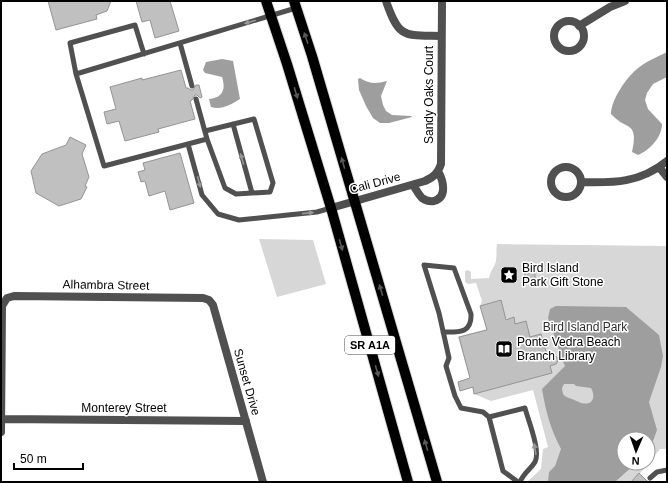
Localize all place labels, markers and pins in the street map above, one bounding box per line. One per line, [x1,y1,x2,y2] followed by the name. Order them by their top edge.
[522,261,604,289] place label: Bird Island Park Gift Stone
[499,265,519,285] place icon: Bird Island Park Gift Stone
[517,335,620,363] place label: Ponte Vedra Beach Branch Library
[494,339,514,359] library icon: Ponte Vedra Beach Branch Library

